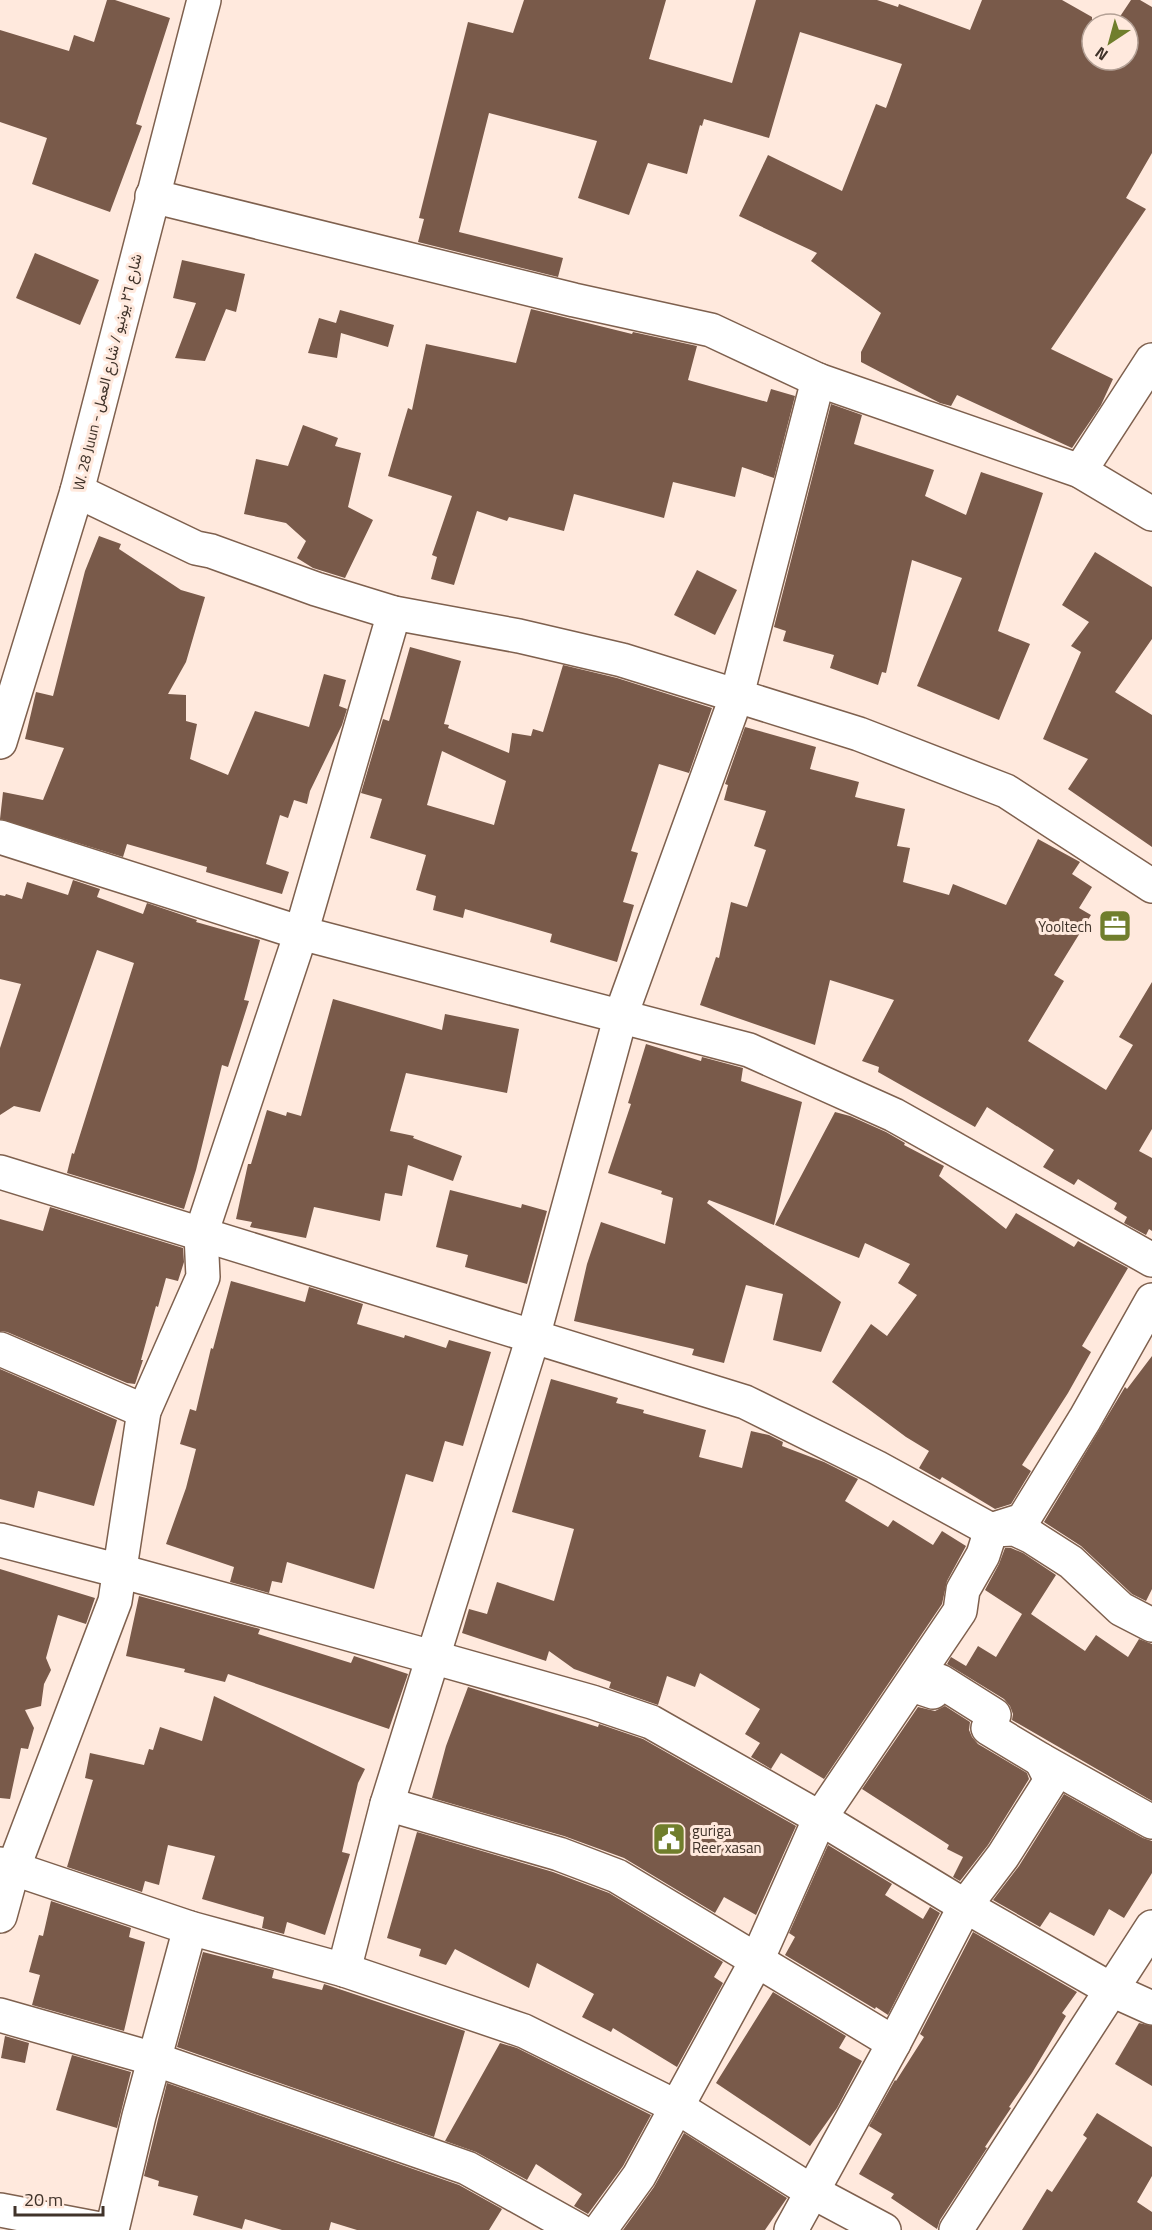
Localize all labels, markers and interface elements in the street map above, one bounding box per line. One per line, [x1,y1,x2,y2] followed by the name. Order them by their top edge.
[1080,12,1140,72] north arrow
[1090,41,1113,67] text: N
[66,251,148,493] street label: W. 28 Juun - شارع ٢٦ يونيو / شارع العمل
[1097,908,1133,944] office icon: Yooltech
[1038,915,1092,938] place label: Yooltech
[692,1819,762,1859] place label: guriga Reer xasan
[651,1821,687,1857] public building icon: guriga Reer xasan
[15,2179,104,2217] scale bar
[24,2186,63,2213] text: 20 m

